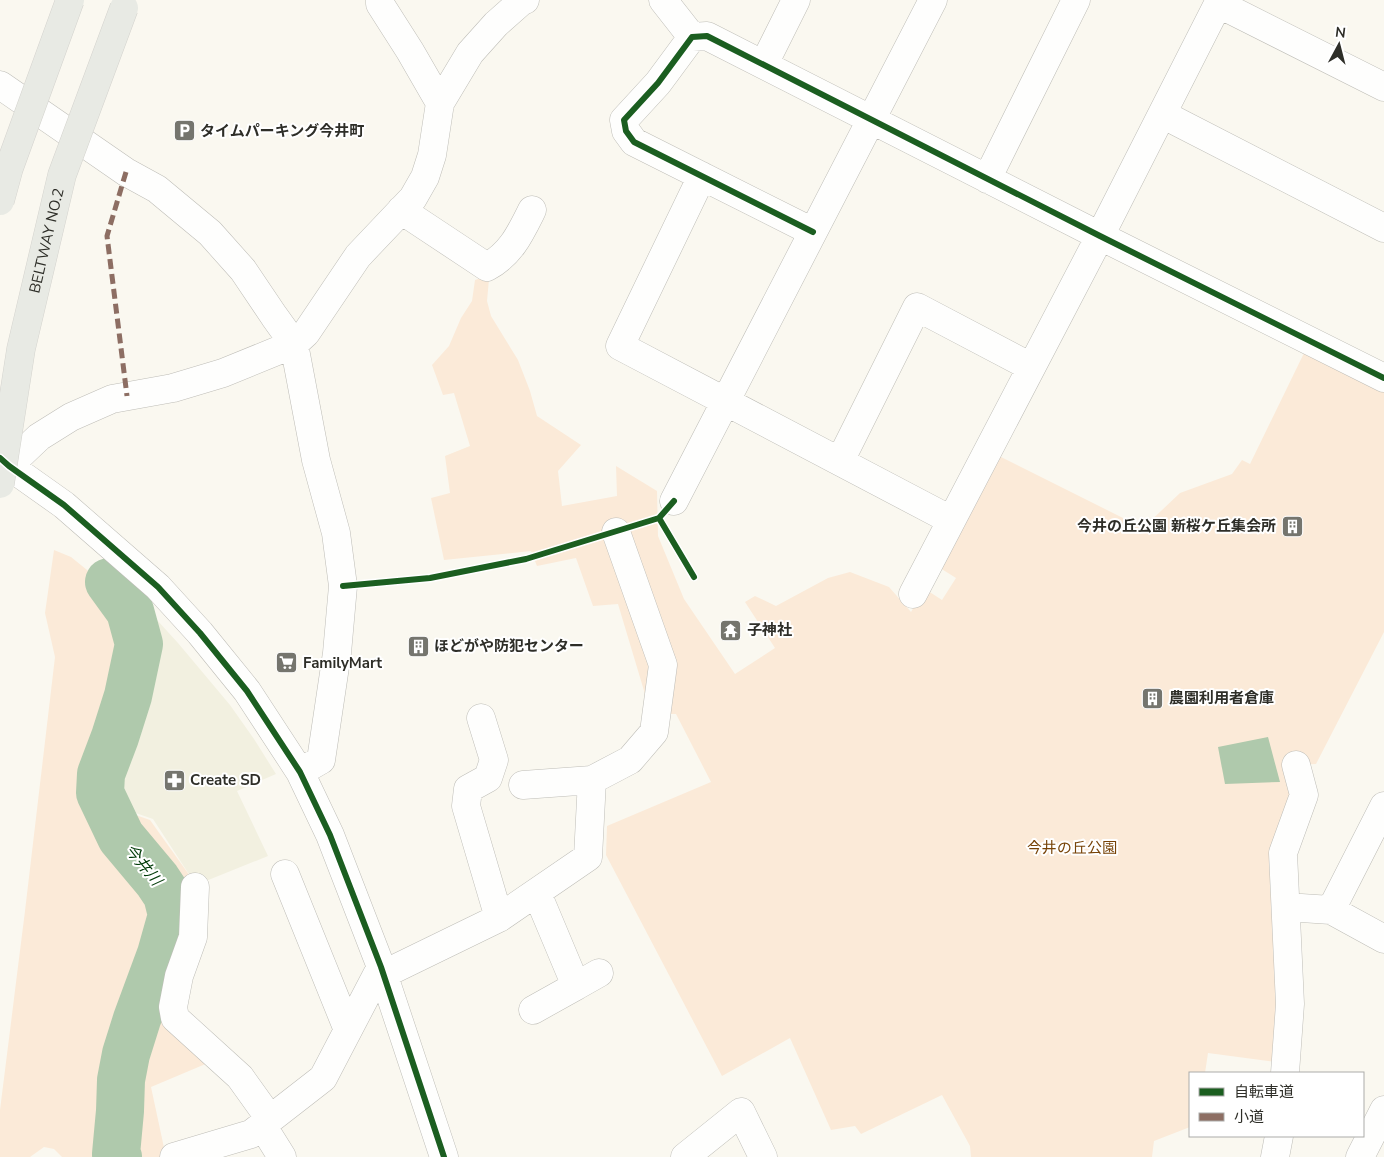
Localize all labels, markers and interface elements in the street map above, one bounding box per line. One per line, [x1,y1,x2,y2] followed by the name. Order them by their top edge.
[1314,20,1364,70] north arrow
[1334,23,1347,43] text: N
[172,119,196,143] parking icon: タイムパーキング今井町
[200,121,364,141] place label: タイムパーキング今井町
[24,186,69,295] street label: BELTWAY NO.2
[1280,514,1304,538] building icon: 今井の丘公園 新桜ケ丘集会所
[1077,516,1276,536] place label: 今井の丘公園 新桜ケ丘集会所
[719,618,743,642] temple icon: 子神社
[747,620,792,640] place label: 子神社
[406,634,430,658] building icon: ほどがや防犯センター
[434,636,584,656] place label: ほどがや防犯センター
[275,651,299,675] supermarket icon: FamilyMart
[303,653,382,673] place label: FamilyMart
[1141,686,1165,710] building icon: 農園利用者倉庫
[1169,688,1274,708] place label: 農園利用者倉庫
[162,768,186,792] pharmacy icon: Create SD
[190,770,261,790] place label: Create SD
[1027,838,1117,858] park label: 今井の丘公園
[119,839,168,892] water label: 今井川
[1189,1072,1364,1137] legend
[1234,1082,1294,1102] text: 自転車道
[1234,1107,1264,1127] text: 小道

